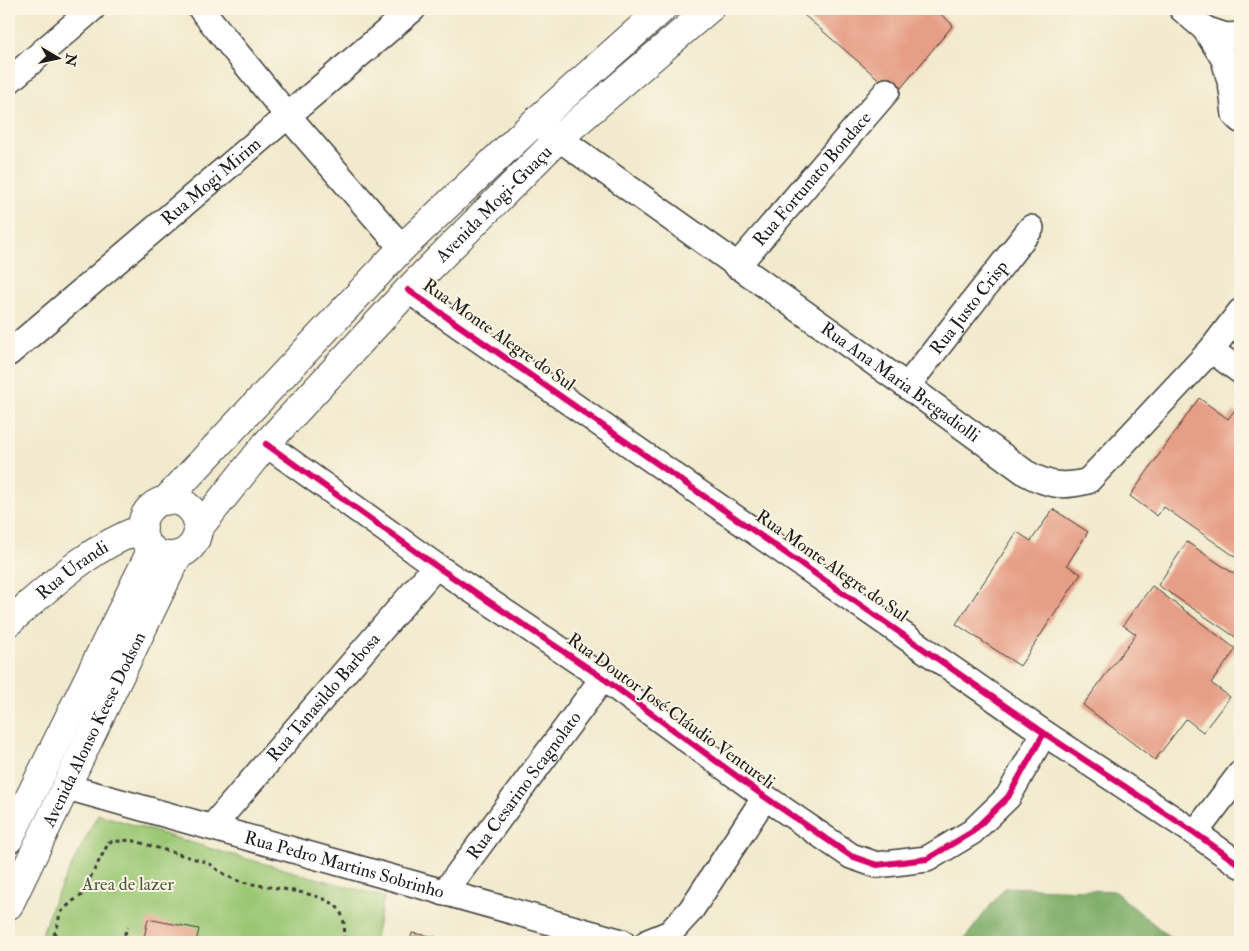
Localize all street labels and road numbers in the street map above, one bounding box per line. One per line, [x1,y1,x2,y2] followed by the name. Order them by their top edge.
[748,106,876,251] street label: Rua Fortunato Bondace
[156,132,266,230] street label: Rua Mogi Mirim
[430,140,557,268] street label: Avenida Mogi-Guaçu
[925,256,1013,359] street label: Rua Justo Crisp
[418,274,580,396] street label: Rua Monte Alegre do Sul
[816,317,985,447] street label: Rua Ana Maria Bregadiolli
[751,505,913,627] street label: Rua Monte Alegre do Sul
[31,535,113,605] street label: Rua Urandi
[36,628,151,832] street label: Avenida Alonso Keese Dodson
[262,628,385,766] street label: Rua Tanasildo Barbosa
[563,628,779,794] street label: Rua Doutor José Cláudio Ventureli
[461,706,586,864] street label: Rua Cesarino Scagnolato
[242,826,447,903] street label: Rua Pedro Martins Sobrinho

